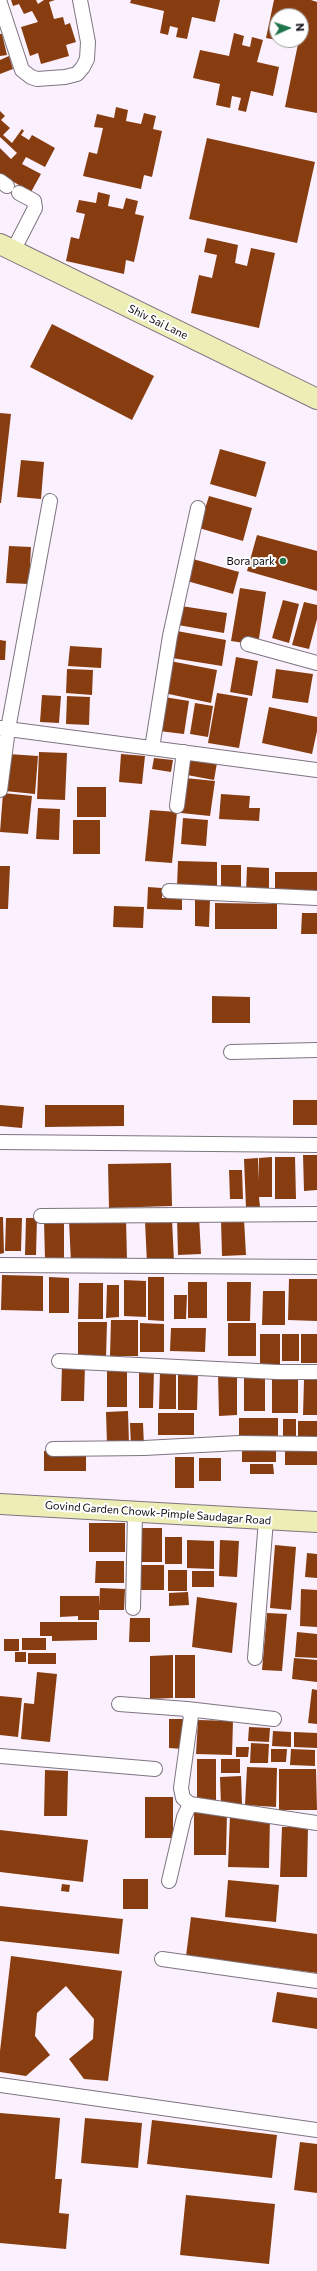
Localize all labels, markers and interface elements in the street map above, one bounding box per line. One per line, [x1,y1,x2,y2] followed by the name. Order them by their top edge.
[269,8,309,48] north arrow
[294,23,307,32] text: N
[126,302,190,342] street label: Shiv Sai Lane
[227,554,275,568] place label: Bora park
[278,556,288,566] marker: Bora park
[45,1499,271,1527] street label: Govind Garden Chowk-Pimple Saudagar Road

